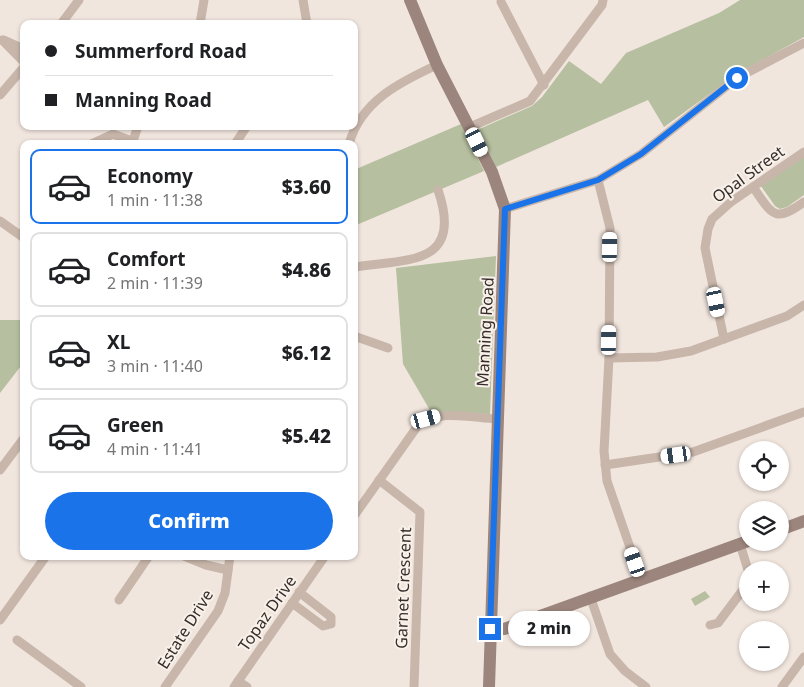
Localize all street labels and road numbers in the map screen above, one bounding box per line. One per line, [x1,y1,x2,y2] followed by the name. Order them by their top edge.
[707,140,789,208] street label: Opal Street
[471,277,499,387] street label: Manning Road
[390,527,416,649] street label: Garnet Crescent
[233,571,301,655] street label: Topaz Drive
[152,585,218,673] street label: Estate Drive

